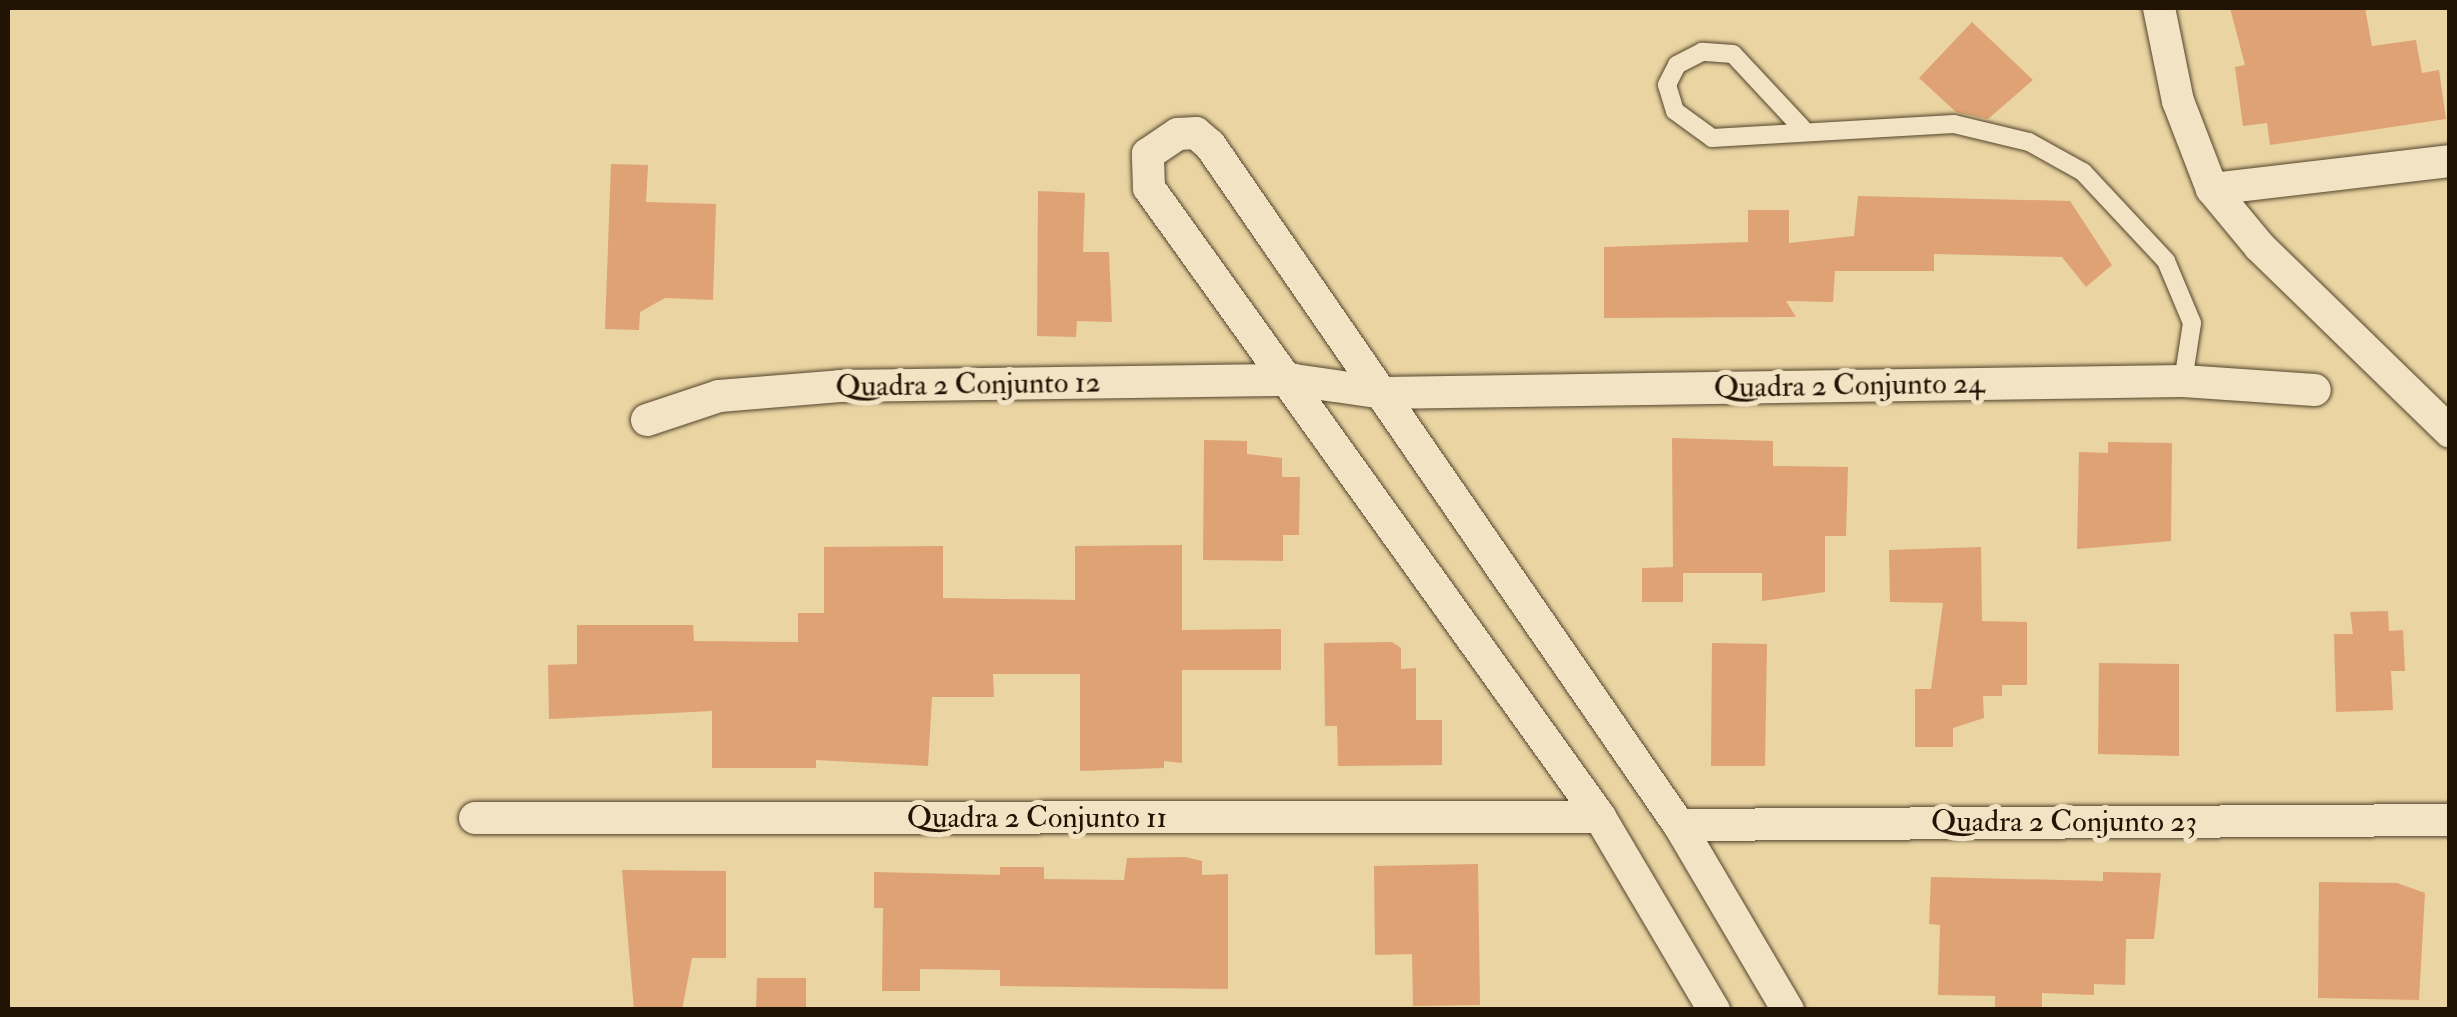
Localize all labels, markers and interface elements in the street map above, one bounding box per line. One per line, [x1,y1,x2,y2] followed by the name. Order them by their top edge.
[835,365,1101,405] street label: Quadra 2 Conjunto 12
[1713,366,1985,406] street label: Quadra 2 Conjunto 24
[907,800,1167,836] street label: Quadra 2 Conjunto 11
[1931,804,2197,840] street label: Quadra 2 Conjunto 23

